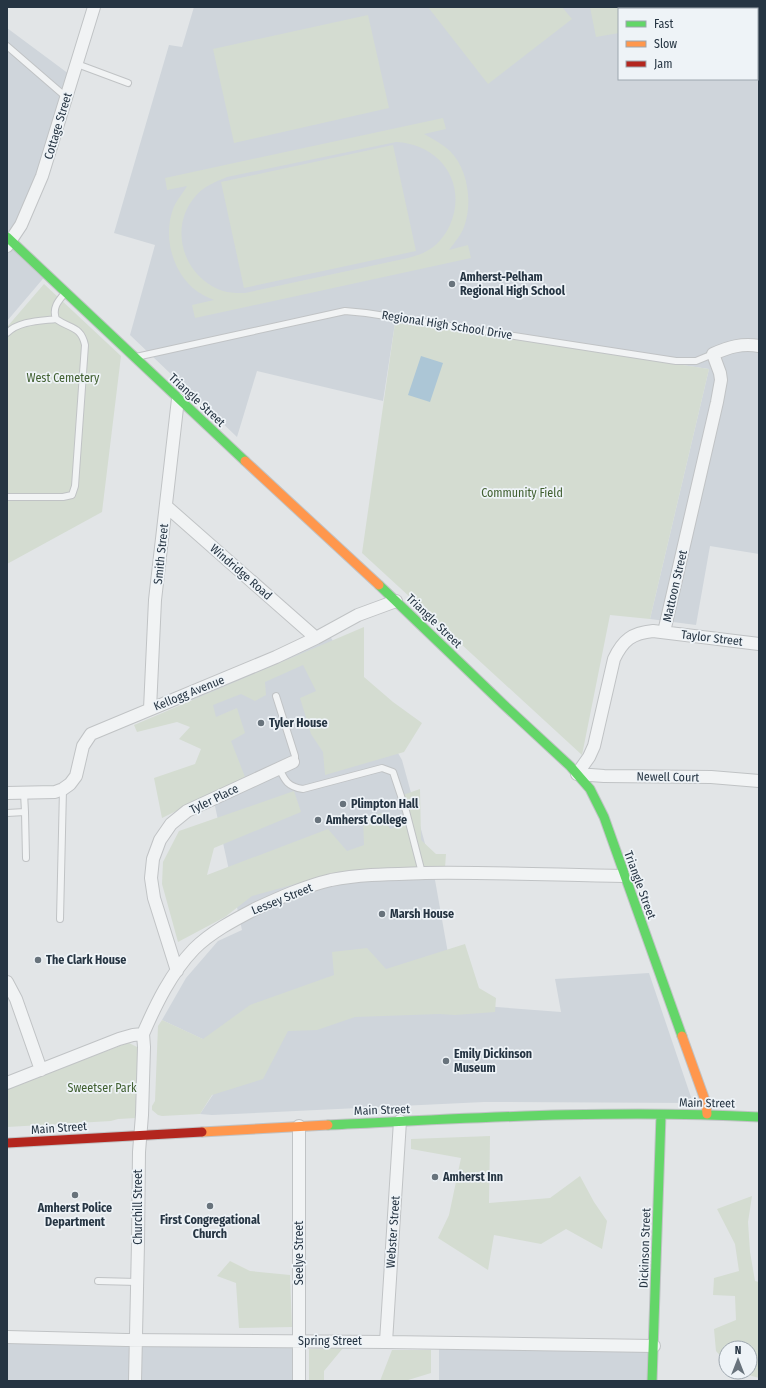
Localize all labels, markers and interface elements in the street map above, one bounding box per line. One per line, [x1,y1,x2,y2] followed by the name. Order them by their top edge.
[618,8,758,80] legend
[654,17,673,31] text: Fast
[654,37,677,51] text: Slow
[654,57,672,71] text: Jam
[41,91,75,161] street label: Cottage Street
[459,270,566,298] place label: Amherst-Pelham Regional High School
[447,279,457,289] marker: Amherst-Pelham Regional High School
[381,308,513,342] street label: Regional High School Drive
[166,370,228,430] street label: Triangle Street
[27,371,100,385] park label: West Cemetery
[481,486,563,500] park label: Community Field
[151,523,171,585] street label: Smith Street
[207,541,275,603] street label: Windridge Road
[660,549,690,623] street label: Mattoon Street
[403,591,465,651] street label: Triangle Street
[680,627,744,649] street label: Taylor Street
[152,672,226,714] street label: Kellogg Avenue
[269,716,328,730] place label: Tyler House
[256,718,266,728] marker: Tyler House
[637,769,700,785] street label: Newell Court
[187,781,241,817] street label: Tyler Place
[351,797,419,811] place label: Plimpton Hall
[338,799,348,809] marker: Plimpton Hall
[325,813,407,827] place label: Amherst College
[313,815,323,825] marker: Amherst College
[621,849,659,921] street label: Triangle Street
[249,880,315,918] street label: Lessey Street
[390,907,454,921] place label: Marsh House
[377,909,387,919] marker: Marsh House
[46,953,126,967] place label: The Clark House
[33,955,43,965] marker: The Clark House
[454,1047,532,1075] place label: Emily Dickinson Museum
[441,1056,451,1066] marker: Emily Dickinson Museum
[68,1081,137,1095] park label: Sweetser Park
[679,1096,735,1110] street label: Main Street
[354,1102,410,1118] street label: Main Street
[31,1119,88,1137] street label: Main Street
[131,1169,145,1245] street label: Churchill Street
[442,1170,503,1184] place label: Amherst Inn
[430,1172,440,1182] marker: Amherst Inn
[70,1190,80,1200] marker: Amherst Police Department
[383,1195,403,1269] street label: Webster Street
[37,1201,112,1229] place label: Amherst Police Department
[205,1201,215,1211] marker: First Congregational Church
[637,1208,653,1288] street label: Dickinson Street
[160,1213,261,1241] place label: First Congregational Church
[292,1221,306,1285] street label: Seelye Street
[298,1334,362,1348] street label: Spring Street
[718,1340,758,1380] north arrow
[735,1344,741,1357] text: N

